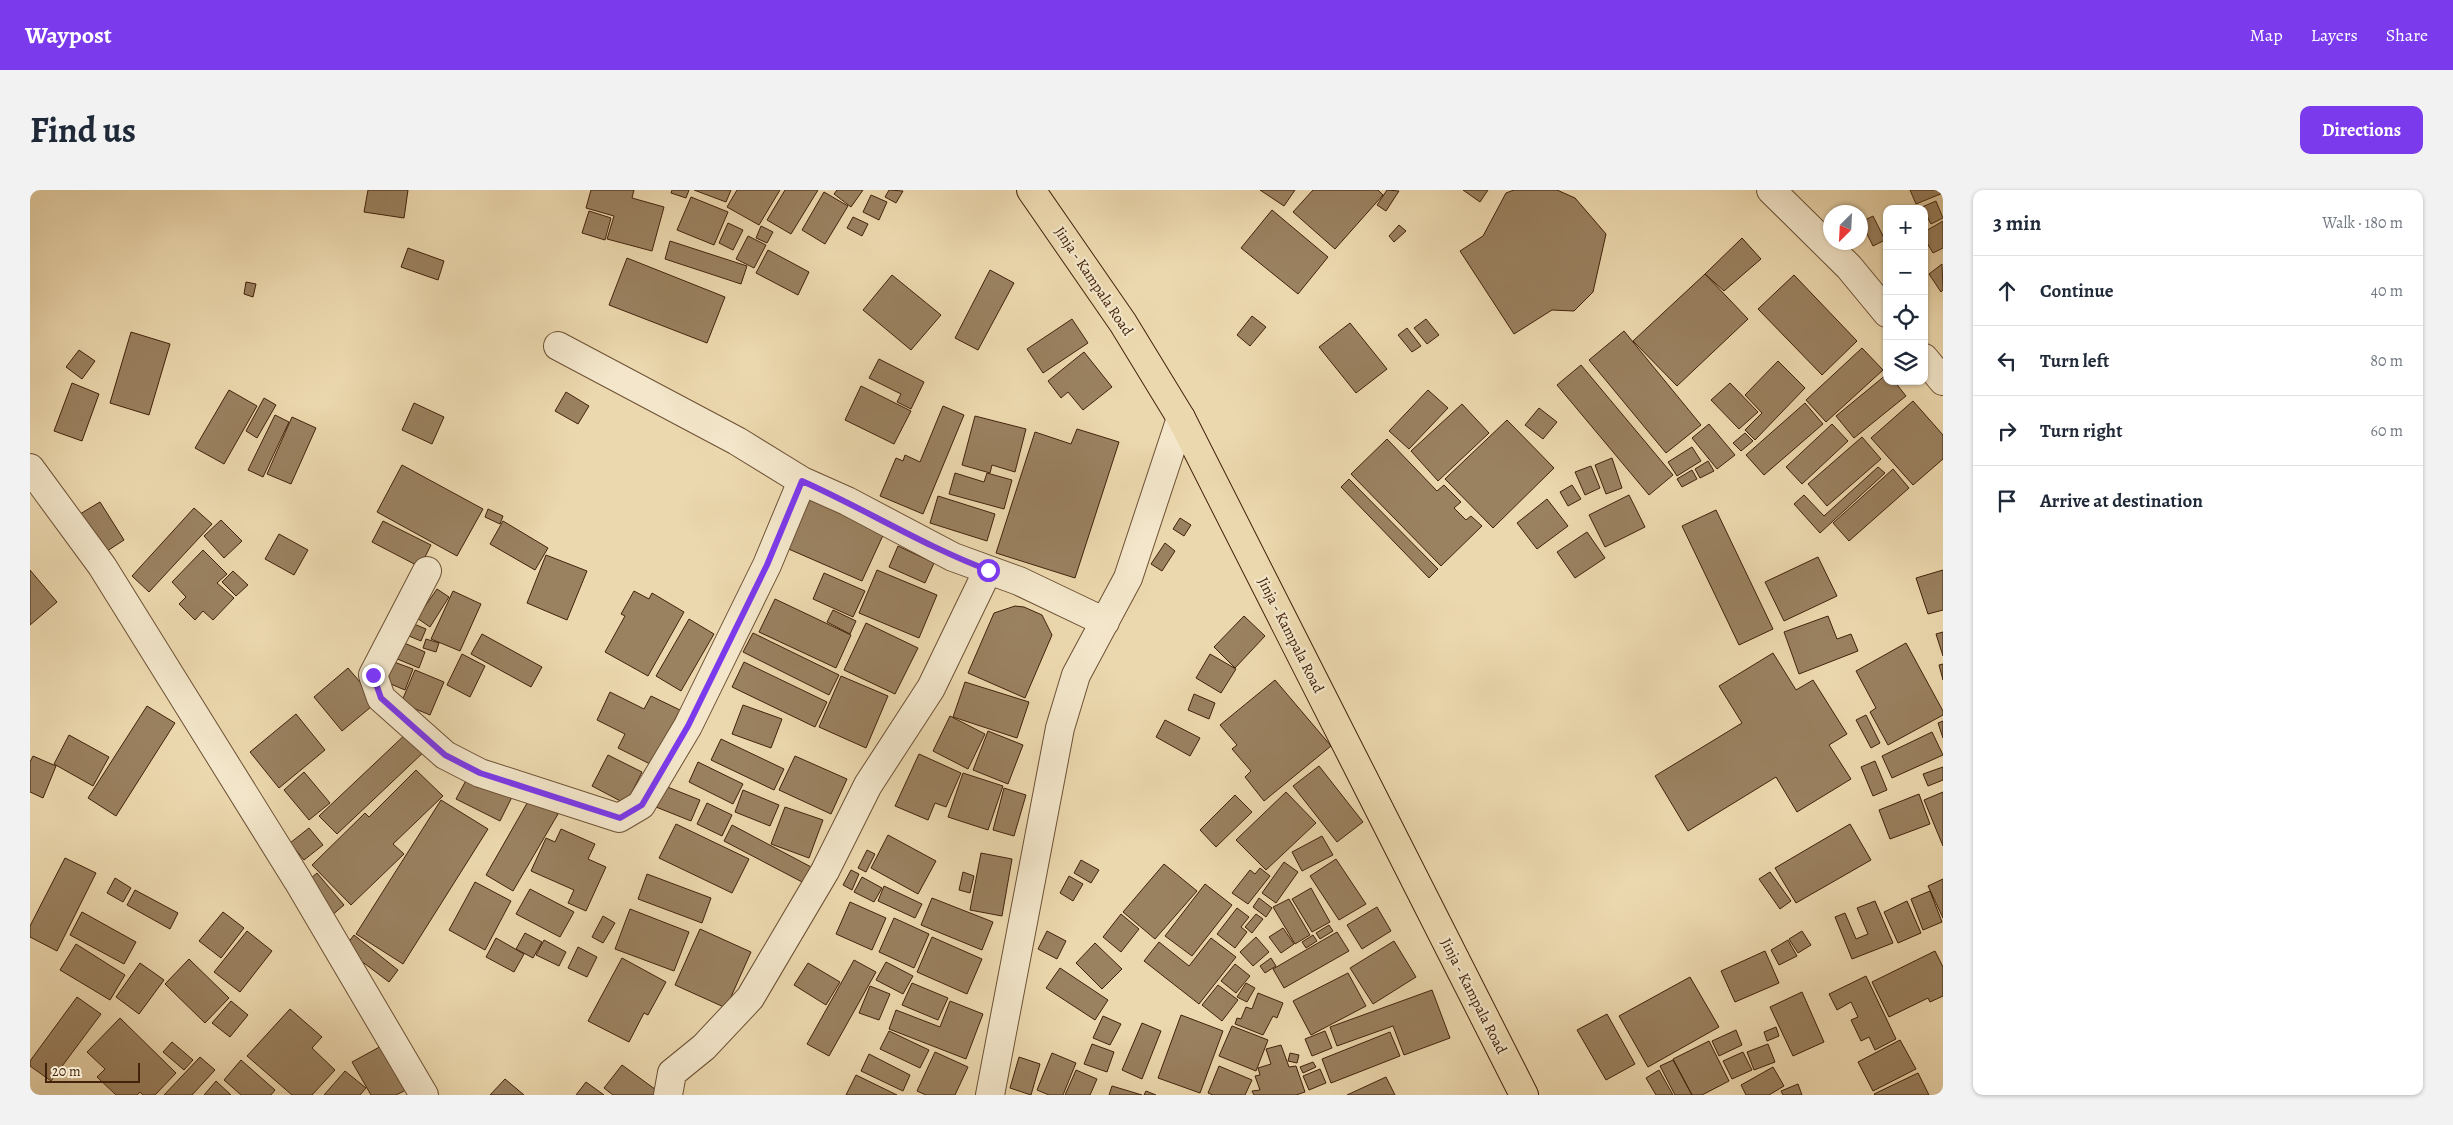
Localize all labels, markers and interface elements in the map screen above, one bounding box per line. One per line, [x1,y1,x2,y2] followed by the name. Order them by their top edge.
[25,19,112,51] text: Waypost
[2250,23,2283,47] text: Map
[2311,23,2358,47] text: Layers
[2386,23,2428,47] text: Share
[30,106,136,154] text: Find us
[2300,106,2423,154] button: Directions
[1823,205,1868,250] north arrow
[1883,205,1928,385] map controls
[1883,205,1928,250] button: +
[1993,209,2041,237] text: 3 min
[2322,212,2403,234] text: Walk · 180 m
[1050,223,1138,340] street label: Jinja - Kampala Road
[1883,250,1928,295] button: −
[1993,277,2021,305] icon: ahead
[2040,278,2114,304] text: Continue
[2371,280,2403,302] text: 40 m
[1883,295,1928,340] button: locate
[1883,340,1928,385] button: layers
[1993,347,2021,375] icon: left
[2040,348,2109,374] text: Turn left
[2370,350,2403,372] text: 80 m
[1993,417,2021,445] icon: right
[2040,418,2122,444] text: Turn right
[2371,420,2403,442] text: 60 m
[1993,487,2021,515] icon: arrive
[2040,488,2203,514] text: Arrive at destination
[977,559,1000,582] route start
[1253,574,1329,697] street label: Jinja - Kampala Road
[362,664,385,687] route end
[1436,935,1512,1058] street label: Jinja - Kampala Road
[45,1060,140,1083] scale bar
[52,1062,81,1081] text: 20 m

